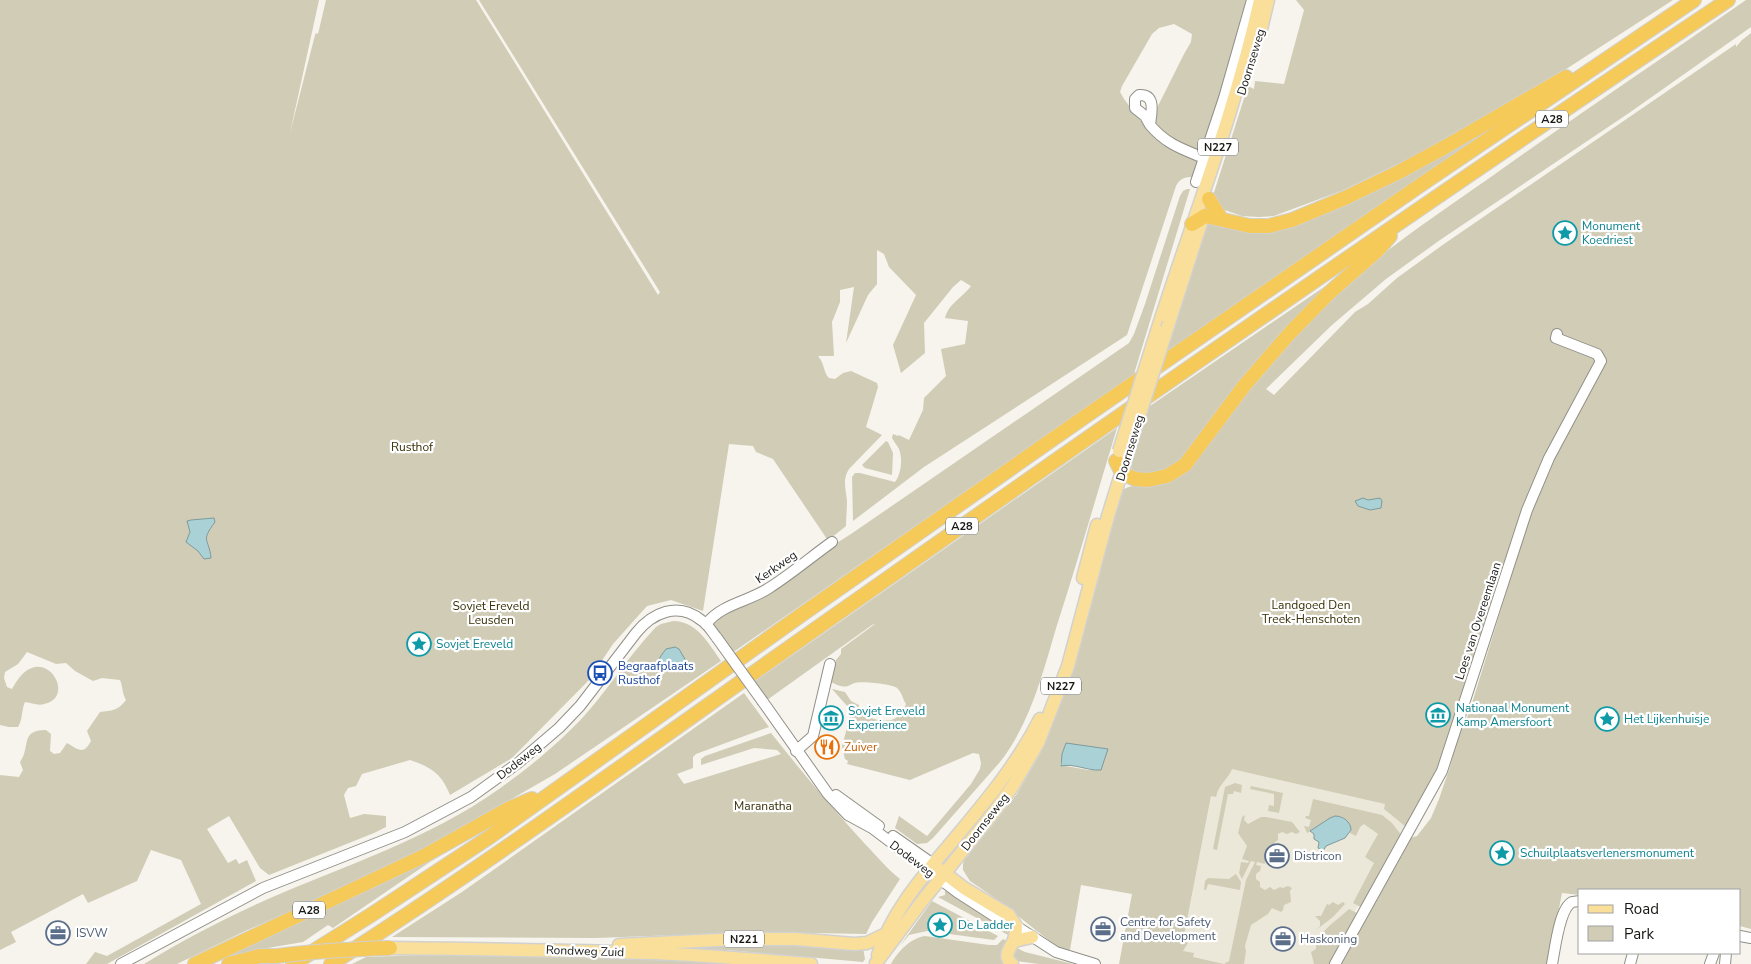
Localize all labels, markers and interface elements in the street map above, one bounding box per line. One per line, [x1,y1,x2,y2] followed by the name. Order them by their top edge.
[1233,27,1269,97] street label: Doornseweg
[1536,110,1568,128] road number: A28
[1198,138,1238,156] road number: N227
[1582,218,1641,248] place label: Monument Koedriest
[1552,220,1578,246] place icon: Monument Koedriest
[1112,413,1148,483] street label: Doornseweg
[391,439,434,455] park label: Rusthof
[946,518,978,534] road number: A28
[752,547,800,587] street label: Kerkweg
[1451,560,1505,682] street label: Loes van Overeemlaan
[1262,597,1360,627] park label: Landgoed Den Treek-Henschoten
[452,598,530,628] park label: Sovjet Ereveld Leusden
[406,631,432,657] place icon: Sovjet Ereveld
[436,636,513,652] place label: Sovjet Ereveld
[618,658,694,688] place label: Begraafplaats Rusthof
[587,660,613,686] bus stop icon: Begraafplaats Rusthof
[1041,678,1081,694] road number: N227
[1456,700,1570,730] place label: Nationaal Monument Kamp Amersfoort
[1425,702,1451,728] museum icon: Nationaal Monument Kamp Amersfoort
[848,703,925,733] place label: Sovjet Ereveld Experience
[818,705,844,731] museum icon: Sovjet Ereveld Experience
[1594,706,1620,732] place icon: Het Lijkenhuisje
[1624,711,1709,727] place label: Het Lijkenhuisje
[814,734,840,760] restaurant icon: Zuiver
[493,739,545,783] street label: Dodeweg
[844,739,878,755] place label: Zuiver
[957,790,1013,854] street label: Doornseweg
[734,798,792,814] park label: Maranatha
[886,837,938,881] street label: Dodeweg
[1489,840,1515,866] place icon: Schuilplaatsverlenersmonument
[1264,843,1290,869] office icon: Districon
[1520,845,1695,861] place label: Schuilplaatsverlenersmonument
[1294,848,1342,864] place label: Districon
[1578,889,1741,954] legend
[1624,899,1659,919] text: Road
[293,902,325,918] road number: A28
[927,912,953,938] place icon: De Ladder
[1120,914,1217,944] place label: Centre for Safety and Development
[1090,916,1116,942] office icon: Centre for Safety and Development
[958,917,1015,933] place label: De Ladder
[45,920,71,946] office icon: ISVW
[1624,924,1654,944] text: Park
[76,925,108,941] place label: ISVW
[1270,926,1296,952] office icon: Haskoning
[724,931,764,948] road number: N221
[1300,931,1357,947] place label: Haskoning
[546,942,624,960] street label: Rondweg Zuid

